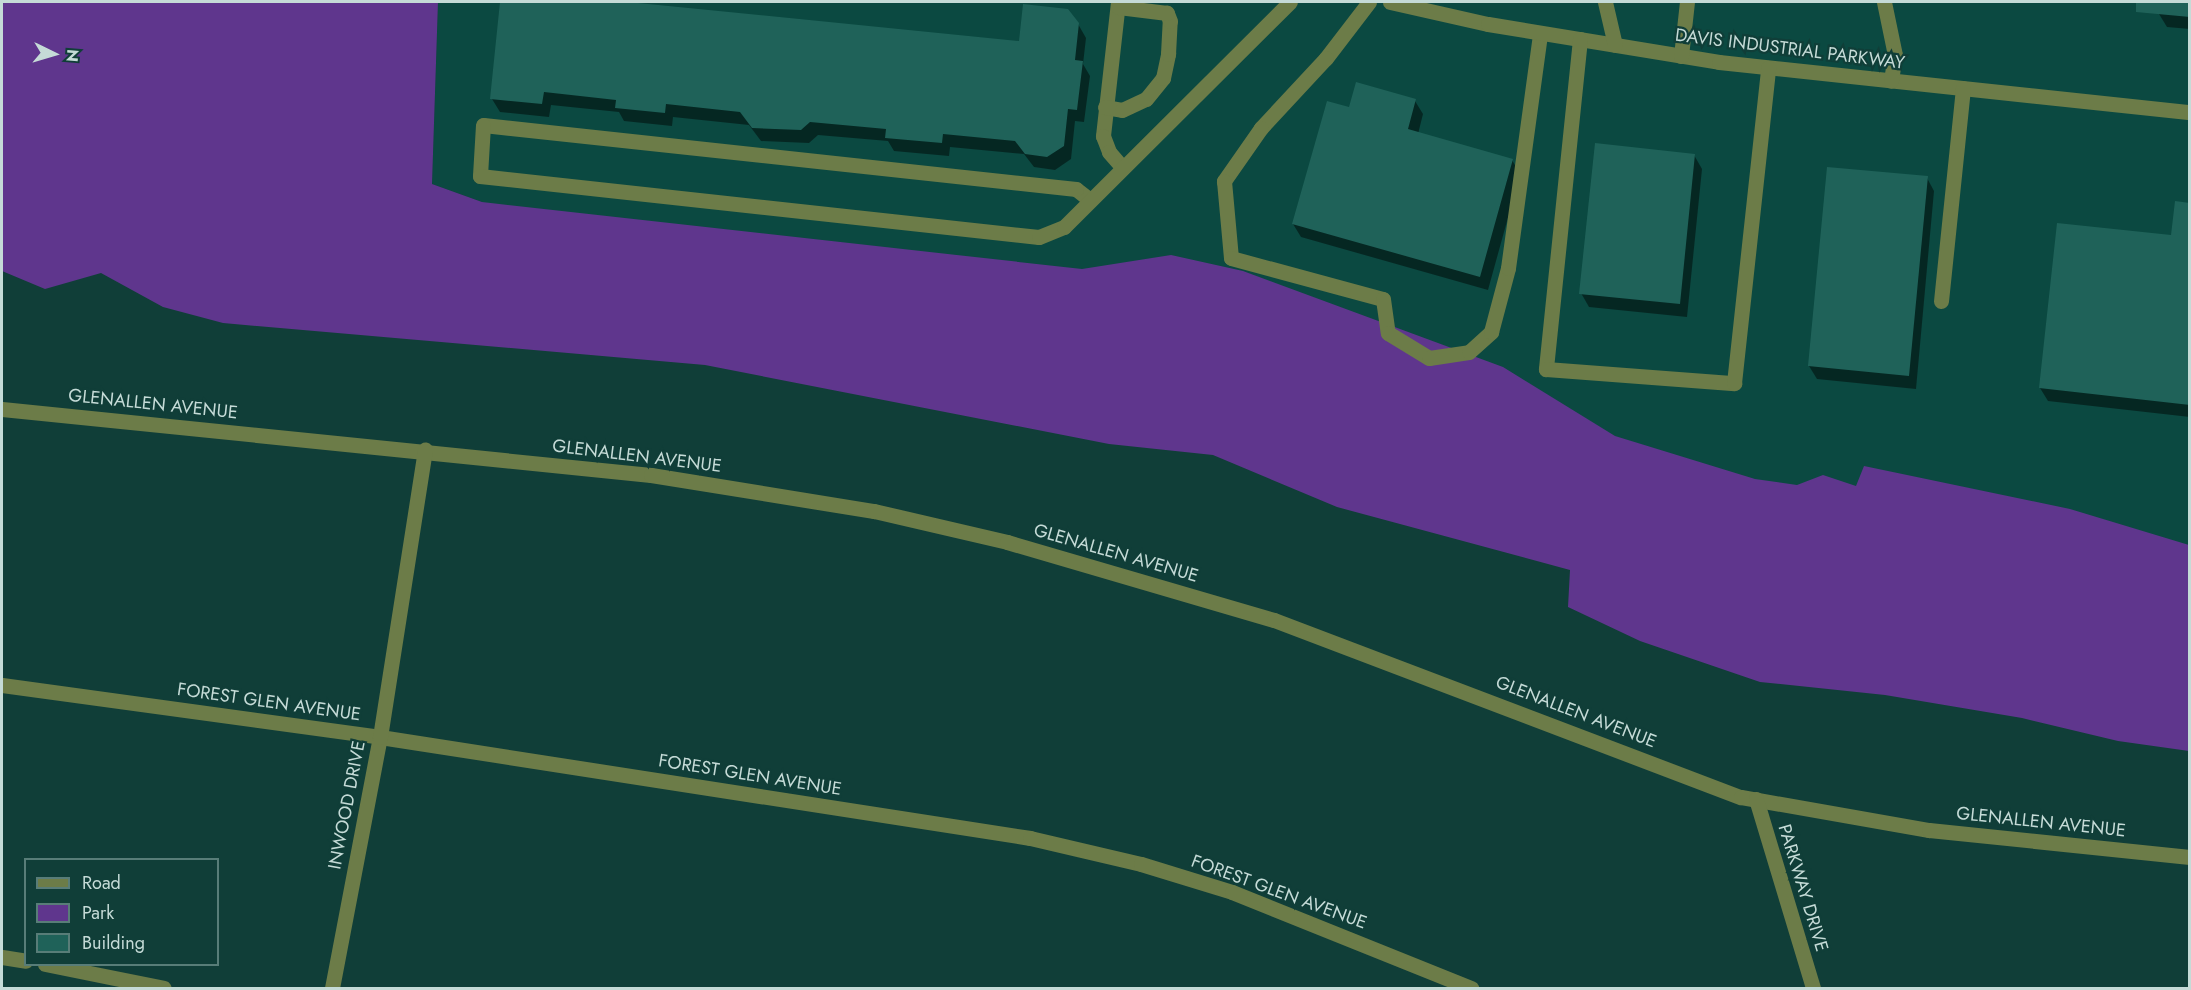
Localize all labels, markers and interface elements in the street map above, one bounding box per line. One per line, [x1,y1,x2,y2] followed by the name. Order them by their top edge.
[24,24,84,84] north arrow
[1674,24,1906,74] street label: DAVIS INDUSTRIAL PARKWAY
[60,48,84,63] text: N
[67,384,239,424] street label: GLENALLEN AVENUE
[551,435,723,477] street label: GLENALLEN AVENUE
[1031,519,1201,587] street label: GLENALLEN AVENUE
[1493,671,1659,753] street label: GLENALLEN AVENUE
[176,678,362,726] street label: FOREST GLEN AVENUE
[324,739,370,871] street label: INWOOD DRIVE
[657,750,843,800] street label: FOREST GLEN AVENUE
[1955,802,2127,842] street label: GLENALLEN AVENUE
[1773,822,1833,954] street label: PARKWAY DRIVE
[1188,850,1370,934] street label: FOREST GLEN AVENUE
[24,858,219,966] legend
[82,870,121,896] text: Road
[82,900,114,926] text: Park
[82,930,145,956] text: Building

